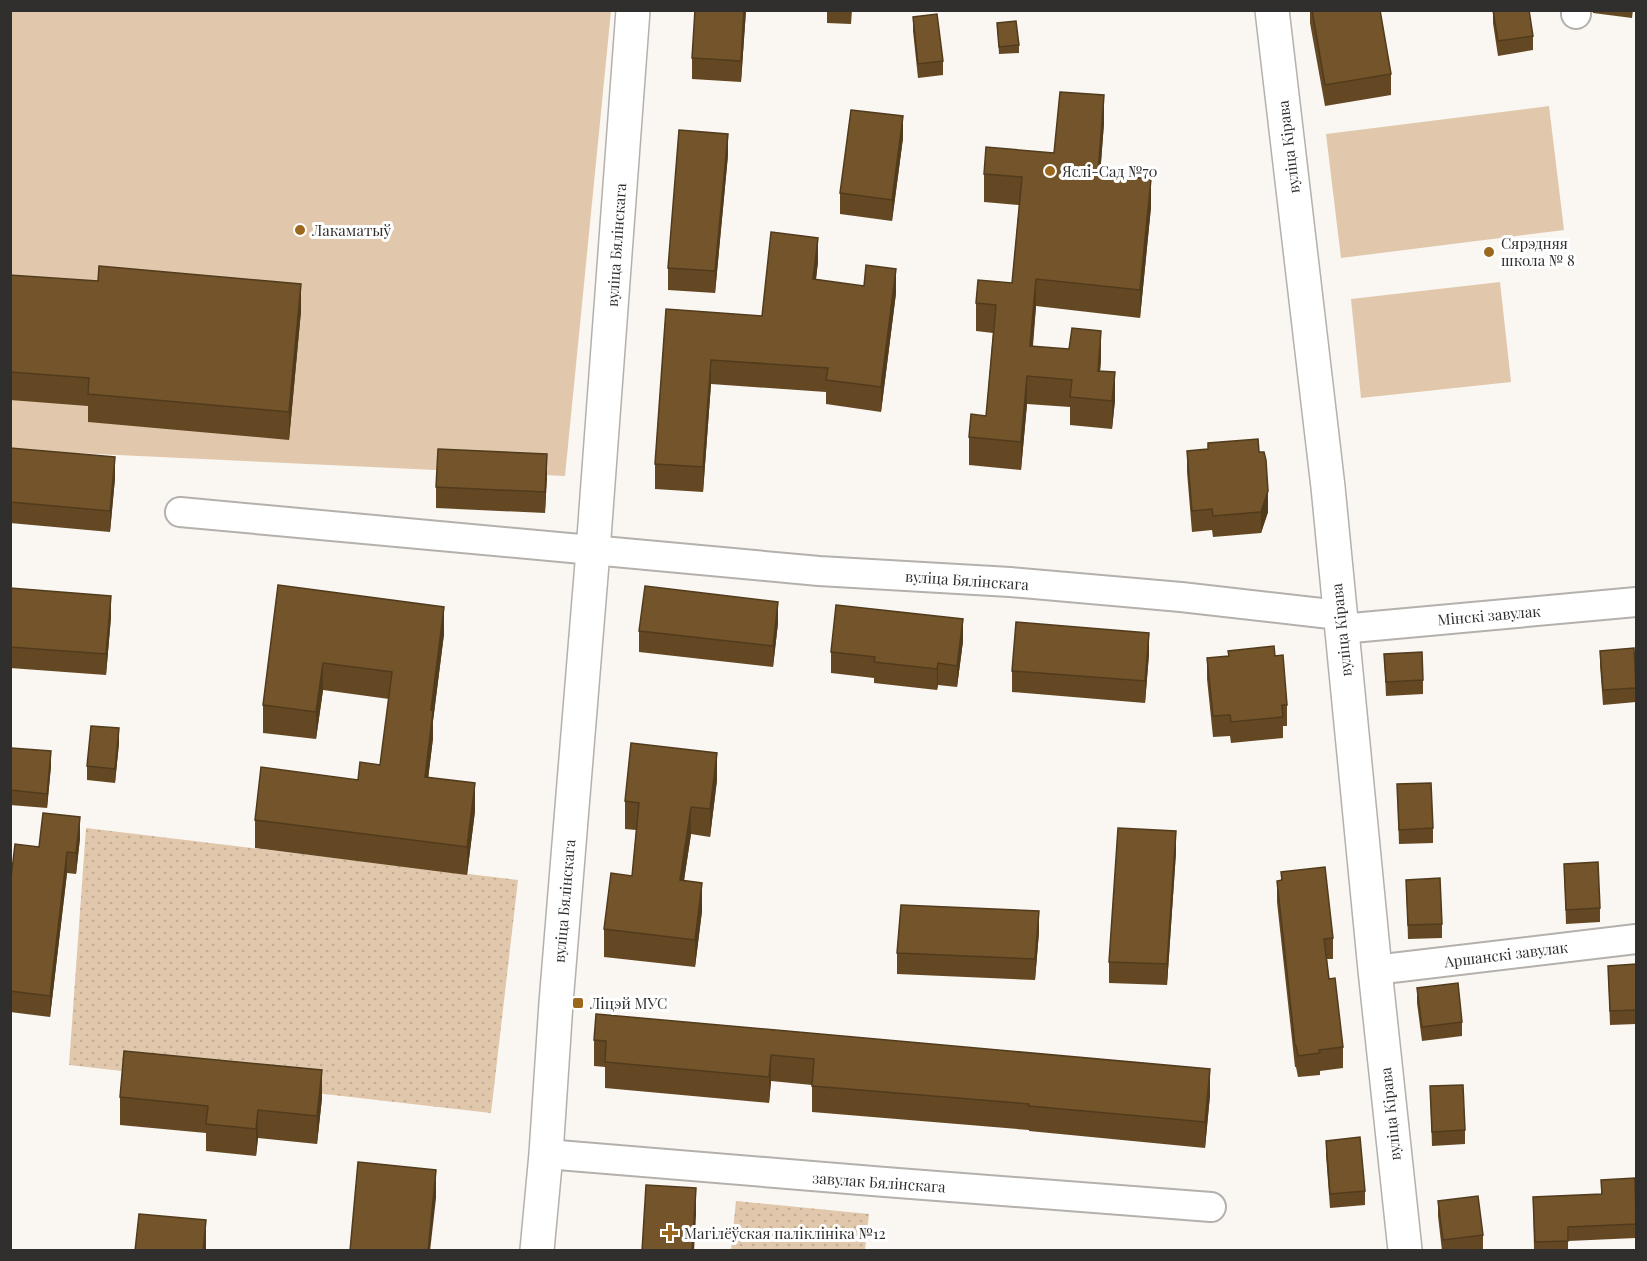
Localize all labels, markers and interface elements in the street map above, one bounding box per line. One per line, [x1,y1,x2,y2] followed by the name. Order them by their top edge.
[1272,99,1304,195] street label: вуліца Кірава
[1061,161,1158,181] place label: Яслі-Сад №70
[1043,164,1057,178] marker: Яслі-Сад №70
[602,182,630,308] street label: вуліца Бялінскага
[311,220,392,240] place label: Лакаматыў
[293,223,307,237] marker: Лакаматыў
[1501,233,1575,270] place label: Сярэдняя школа № 8
[1482,245,1496,259] marker: Сярэдняя школа № 8
[904,566,1030,594] street label: вуліца Бялінскага
[1326,582,1356,678] street label: вуліца Кірава
[1437,600,1542,629] street label: Мінскі завулак
[549,838,579,964] street label: вуліца Бялінскага
[1442,936,1569,972] street label: Аршанскі завулак
[589,993,667,1013] place label: Ліцэй МУС
[571,996,585,1010] marker: Ліцэй МУС
[1375,1066,1405,1162] street label: вуліца Кірава
[812,1167,947,1197] street label: завулак Бялінскага
[684,1223,886,1243] place label: Магілёўская паліклініка №12
[661,1224,679,1242] marker: Магілёўская паліклініка №12

